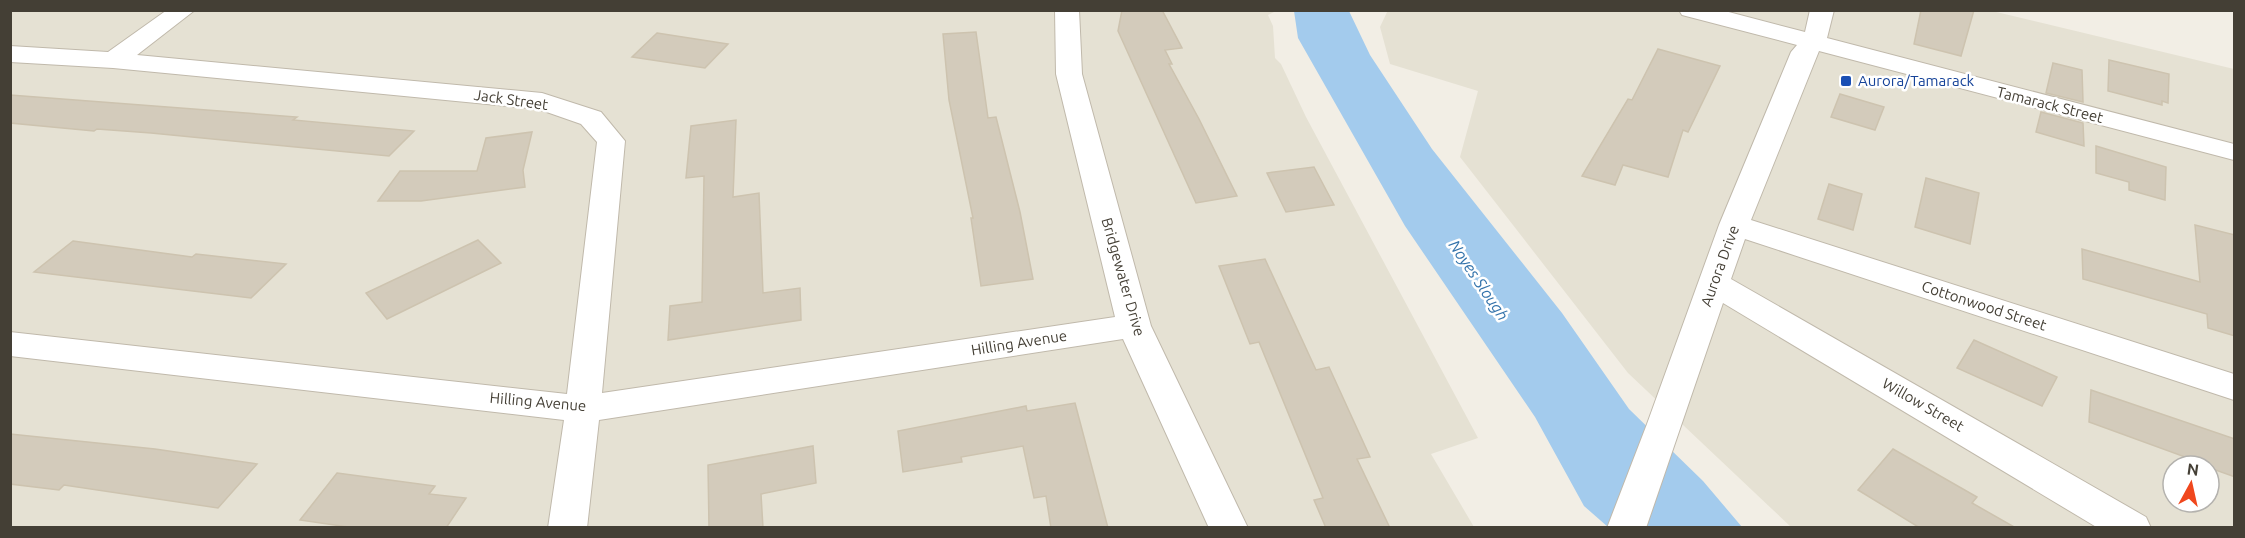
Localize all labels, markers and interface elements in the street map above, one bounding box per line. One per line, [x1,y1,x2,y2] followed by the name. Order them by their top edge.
[1858,72,1975,89] place label: Aurora/Tamarack
[1839,74,1853,88] marker: Aurora/Tamarack
[1995,83,2105,126] street label: Tamarack Street
[473,86,549,113] street label: Jack Street
[1098,216,1149,338] street label: Bridgewater Drive
[1697,223,1742,309] street label: Aurora Drive
[1446,236,1512,324] water label: Noyes Slough
[1920,277,2049,334] street label: Cottonwood Street
[970,327,1068,358] street label: Hilling Avenue
[1879,374,1967,435] street label: Willow Street
[489,389,587,414] street label: Hilling Avenue
[2161,454,2221,514] north arrow
[2186,459,2200,479] text: N

